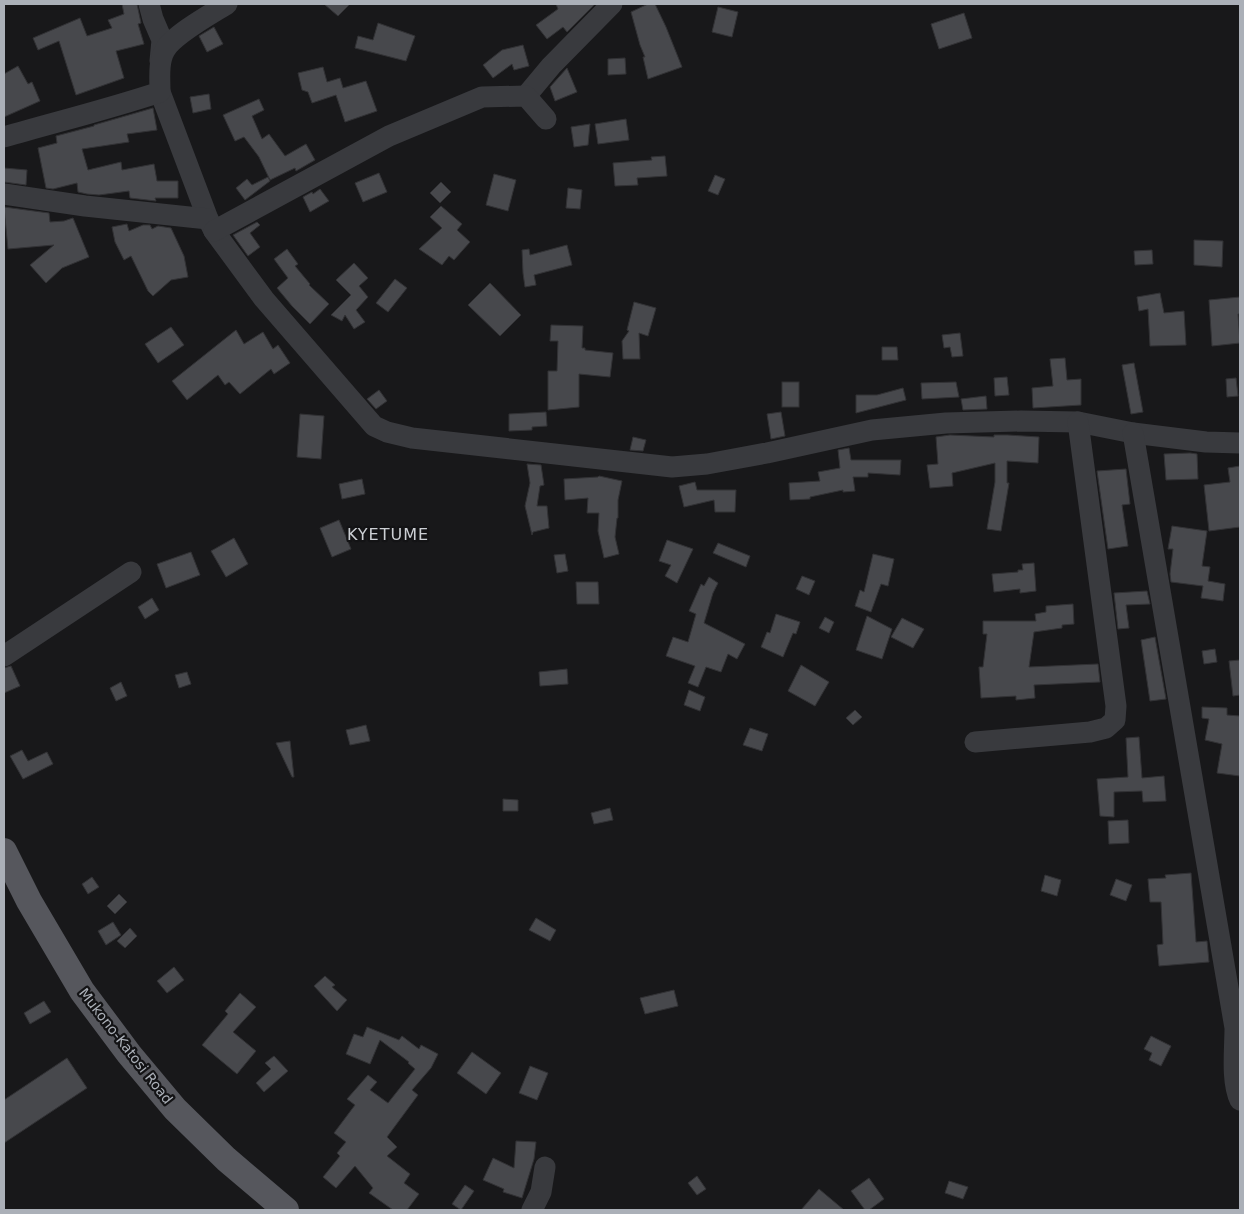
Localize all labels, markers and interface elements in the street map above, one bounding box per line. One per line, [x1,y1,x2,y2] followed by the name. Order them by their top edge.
[347,525,429,544] district label: KYETUME
[76,985,176,1107] street label: Mukono-Katosi Road

